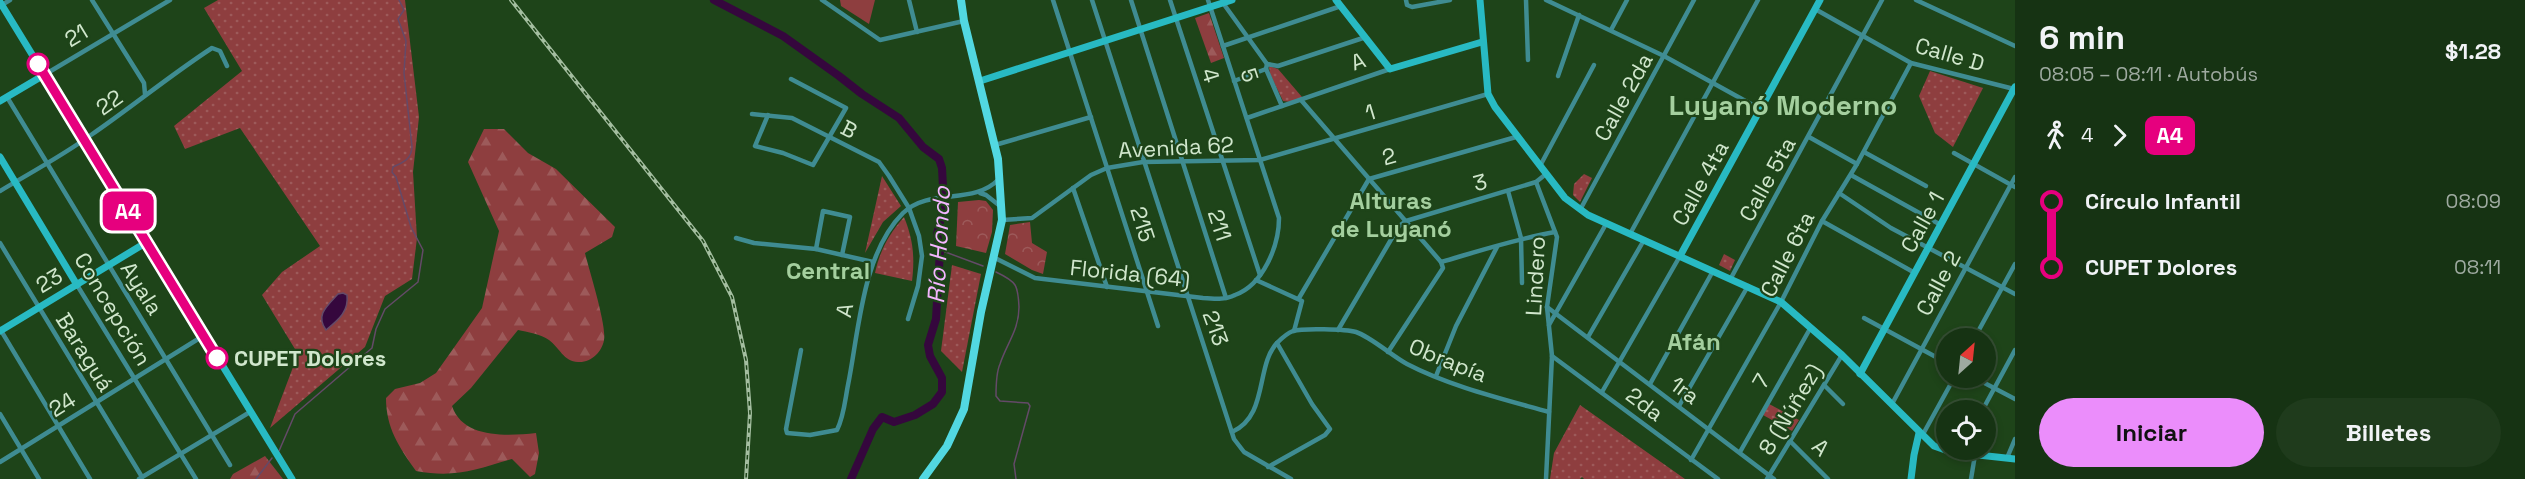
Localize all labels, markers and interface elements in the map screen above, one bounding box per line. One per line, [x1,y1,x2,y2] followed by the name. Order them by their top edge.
[59,17,93,53] street label: 21
[2039,17,2125,59] text: 6 min
[1912,31,1988,77] street label: Calle D
[2445,37,2501,65] text: $1.28
[1347,45,1369,76] street label: A
[1587,48,1659,146] street label: Calle 2da
[27,53,49,75] unlabelled marker
[2039,61,2258,87] text: 08:05 – 08:11 · Autobús
[1196,64,1227,86] street label: 4
[1235,64,1265,86] street label: 5
[90,83,128,121] street label: 22
[1669,87,1897,123] district label: Luyanó Moderno
[1362,97,1378,127] street label: 1
[836,113,862,145] street label: B
[2039,119,2072,152] icon: walk
[2103,119,2136,152] icon: forward
[2081,122,2094,148] text: 4
[2157,122,2183,149] text: A4
[1117,130,1235,164] street label: Avenida 62
[1732,132,1802,226] street label: Calle 5ta
[1665,135,1735,230] street label: Calle 4ta
[1379,141,1399,171] street label: 2
[1470,167,1490,197] street label: 3
[920,184,957,305] water label: Río Hondo
[1330,185,1452,244] district label: Alturas de Luyanó
[1894,187,1950,257] street label: Calle 1
[2085,187,2241,215] text: Círculo Infantil
[2446,188,2501,214] text: 08:09
[101,192,155,230] line badge: A4
[115,198,141,225] text: A4
[1124,203,1162,245] street label: 215
[1202,206,1238,244] street label: 211
[1754,206,1821,302] street label: Calle 6ta
[1519,236,1551,316] street label: Lindero
[1909,246,1967,320] street label: Calle 2
[68,247,158,371] street label: Concepción
[1069,253,1191,293] street label: Florida (64)
[2085,253,2237,281] text: CUPET Dolores
[2454,254,2501,280] text: 08:11
[786,255,870,286] district label: Central
[115,256,169,320] street label: Ayala
[30,261,68,299] street label: 23
[829,300,859,320] street label: A
[1197,306,1235,350] street label: 213
[50,307,120,397] street label: Baraguá
[1667,326,1721,357] district label: Afán
[1936,328,1996,388] north arrow
[1936,328,1996,460] map controls
[1405,332,1491,388] street label: Obrapía
[234,344,386,372] place label: CUPET Dolores
[206,347,228,369] marker: CUPET Dolores
[1752,358,1828,460] street label: 8 (Núñez)
[1746,369,1776,393] street label: 7
[1665,370,1706,410] street label: 1ra
[1621,381,1670,427] street label: 2da
[43,385,81,423] street label: 24
[2039,398,2264,467] button: Iniciar
[2276,398,2501,467] button: Billetes
[1936,400,1996,460] button: locate
[1806,432,1836,462] street label: A

